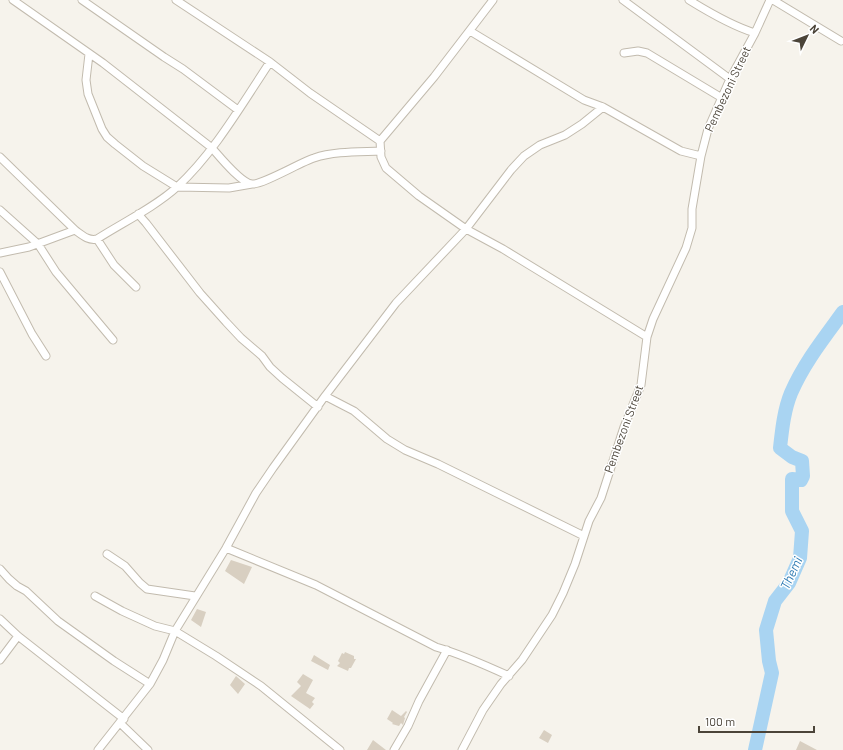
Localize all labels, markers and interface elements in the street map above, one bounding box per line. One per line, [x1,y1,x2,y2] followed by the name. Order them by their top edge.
[787,16,827,56] north arrow
[807,22,822,36] text: N
[701,44,753,134] street label: Pembezoni Street
[601,383,645,475] street label: Pembezoni Street
[777,553,806,592] water label: Themi
[699,708,814,734] scale bar
[705,714,735,728] text: 100 m

